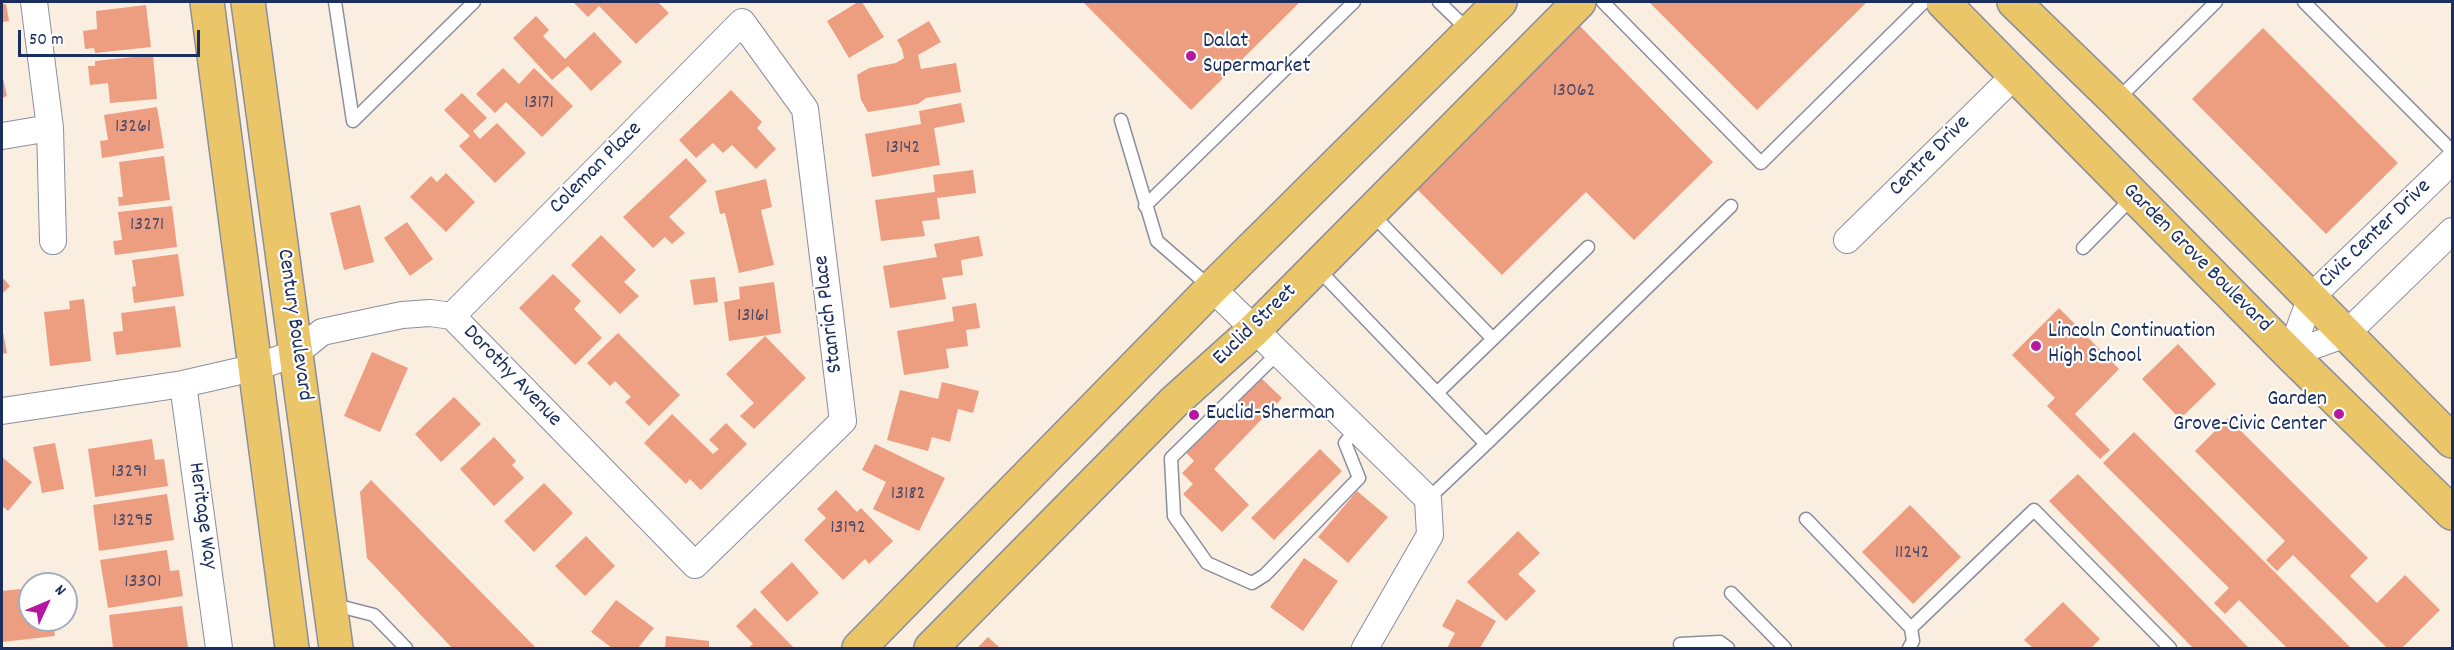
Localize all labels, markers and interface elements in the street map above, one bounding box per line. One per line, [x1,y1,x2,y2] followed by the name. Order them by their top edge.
[21,18,202,56] scale bar
[29,28,64,53] text: 50 m
[1203,30,1311,82] place label: Dalat Supermarket
[1184,49,1198,63] marker: Dalat Supermarket
[1553,80,1595,104] house number: 13062
[524,92,554,116] house number: 13171
[1885,111,1977,203] street label: Centre Drive
[115,116,151,140] house number: 13261
[545,117,649,221] street label: Coleman Place
[886,137,920,161] house number: 13142
[2314,175,2438,295] street label: Civic Center Drive
[2116,179,2276,339] street label: Garden Grove Boulevard
[130,214,164,238] house number: 13271
[269,247,317,403] street label: Century Boulevard
[810,254,850,374] street label: Stanrich Place
[1209,280,1303,372] street label: Euclid Street
[737,305,769,329] house number: 13161
[2048,320,2215,372] place label: Lincoln Continuation High School
[456,321,566,433] street label: Dorothy Avenue
[2029,339,2043,353] marker: Lincoln Continuation High School
[2173,388,2327,440] place label: Garden Grove-Civic Center
[1206,402,1335,428] place label: Euclid-Sherman
[2332,407,2346,421] marker: Garden Grove-Civic Center
[1187,408,1201,422] marker: Euclid-Sherman
[111,461,147,485] house number: 13291
[180,461,222,571] street label: Heritage Way
[891,483,925,507] house number: 13182
[113,510,153,534] house number: 13295
[830,517,866,541] house number: 13192
[1895,542,1929,566] house number: 11242
[124,571,162,595] house number: 13301
[18,572,78,632] north arrow
[49,580,71,601] text: N

